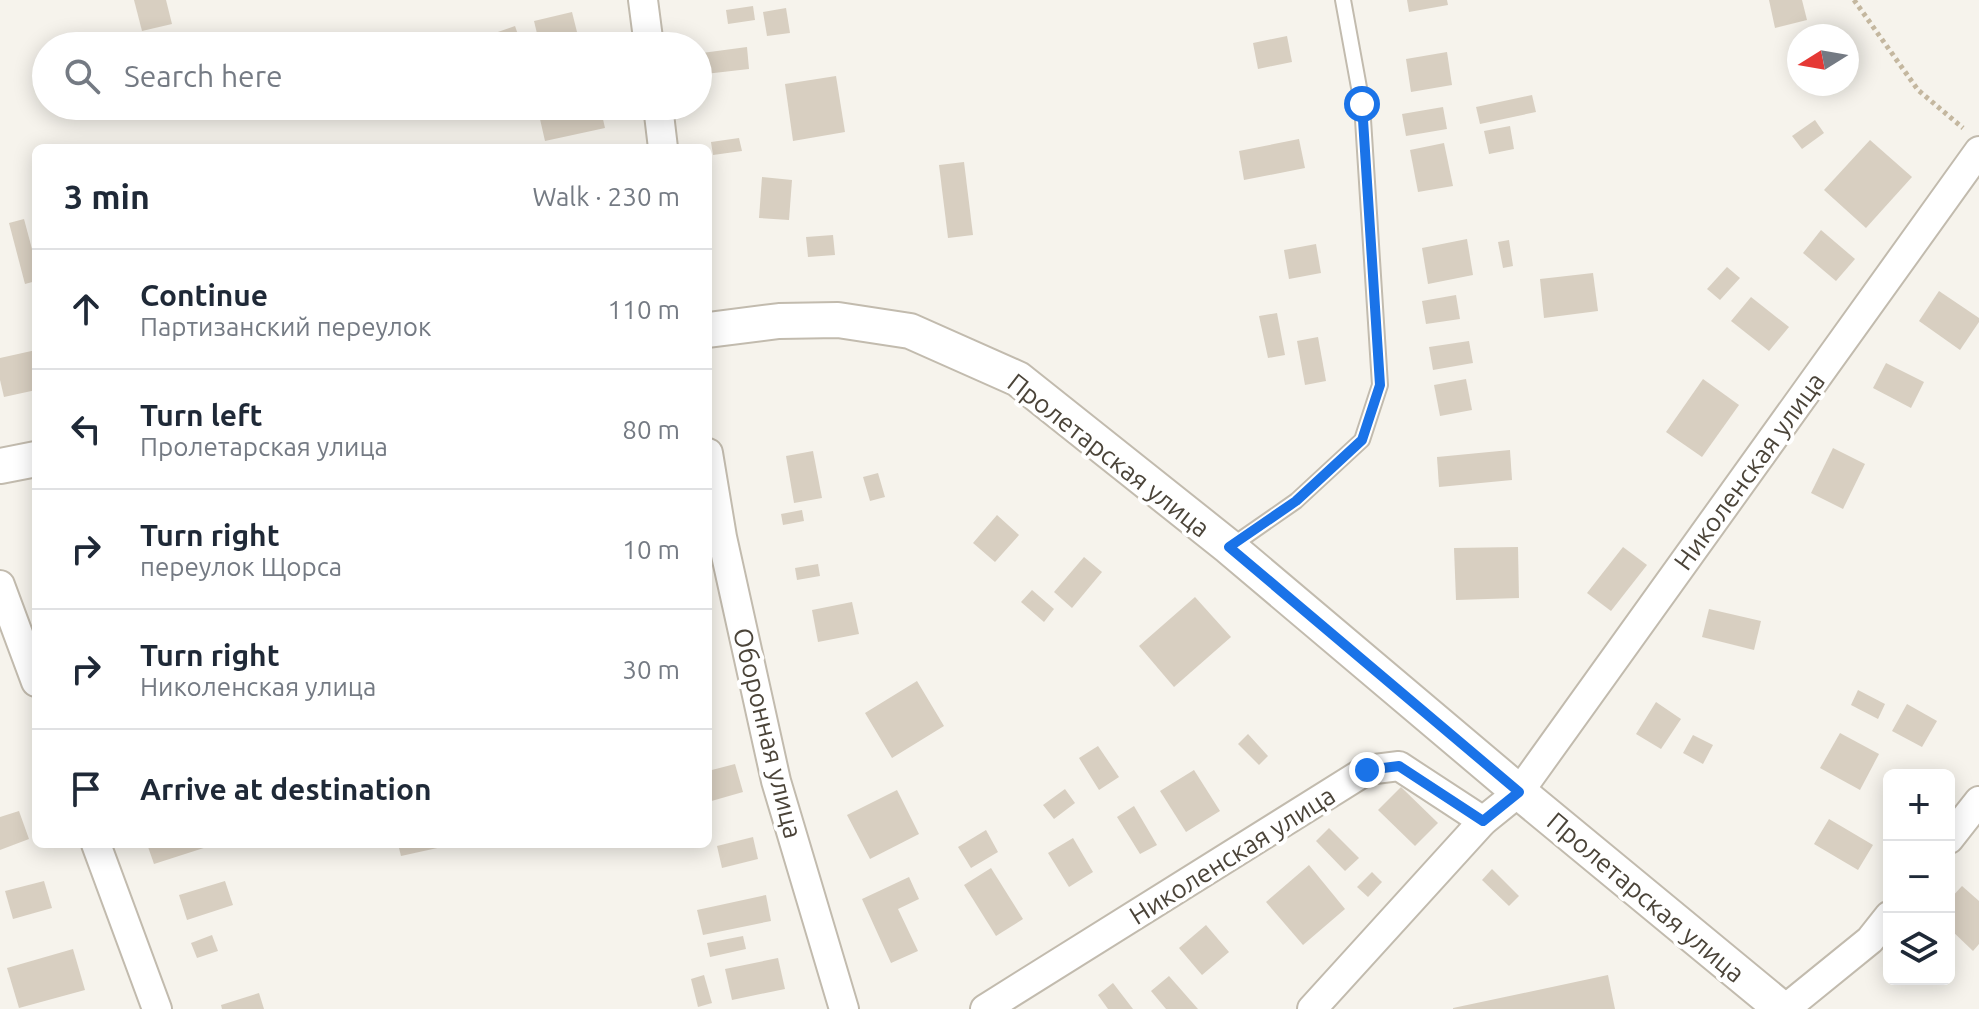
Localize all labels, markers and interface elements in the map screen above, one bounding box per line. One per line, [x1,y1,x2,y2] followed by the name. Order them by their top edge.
[1787,24,1859,96] north arrow
[32,32,712,120] search box
[60,54,104,98] icon: search
[124,59,283,93] text: Search here
[1344,86,1380,122] route start
[64,177,150,215] text: 3 min
[532,182,680,211] text: Walk · 230 m
[140,278,268,312] text: Continue
[64,287,108,331] icon: ahead
[608,295,680,324] text: 110 m
[140,312,431,341] text: Партизанский переулок
[1002,367,1216,543] street label: Пролетарская улица
[1668,367,1830,575] street label: Николенская улица
[140,398,262,432] text: Turn left
[64,407,108,451] icon: left
[622,415,680,444] text: 80 m
[140,432,388,461] text: Пролетарская улица
[140,518,280,552] text: Turn right
[64,527,108,571] icon: right
[622,535,680,564] text: 10 m
[140,552,342,581] text: переулок Щорса
[728,625,808,841] street label: Оборонная улица
[140,638,280,672] text: Turn right
[64,647,108,691] icon: right
[622,655,680,684] text: 30 m
[140,672,376,701] text: Николенская улица
[1349,752,1385,788] route end
[64,767,108,811] icon: arrive
[1883,769,1955,985] map controls
[1883,769,1955,841] button: +
[140,772,432,806] text: Arrive at destination
[1124,780,1340,930] street label: Николенская улица
[1542,806,1750,988] street label: Пролетарская улица
[1883,841,1955,913] button: −
[1883,913,1955,985] button: layers

